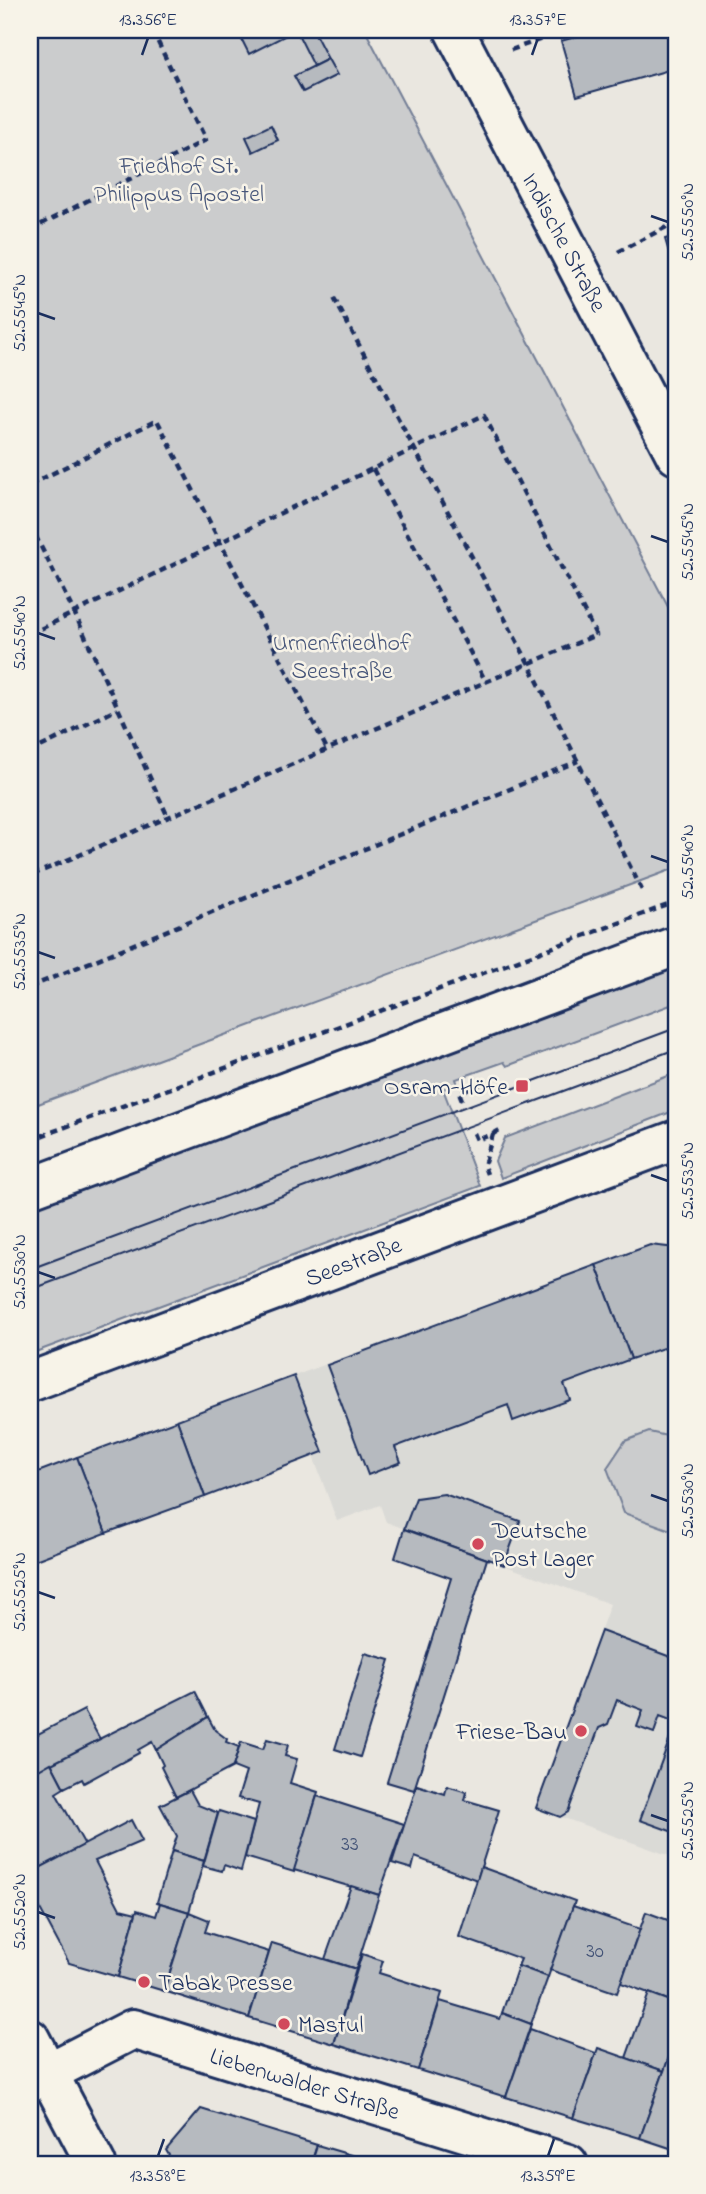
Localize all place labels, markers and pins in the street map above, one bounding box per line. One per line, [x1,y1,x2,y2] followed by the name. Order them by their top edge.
[384,1071,508,1106] place label: Osram-Höfe
[514,1078,530,1094] marker: Osram-Höfe
[491,1515,595,1578] place label: Deutsche Post Lager
[470,1536,486,1552] marker: Deutsche Post Lager
[455,1716,567,1751] place label: Friese-Bau
[573,1723,589,1739] marker: Friese-Bau
[158,1967,293,2002] place label: Tabak Presse
[136,1974,152,1990] marker: Tabak Presse
[298,2009,364,2044] place label: Mastul
[276,2016,292,2032] marker: Mastul

